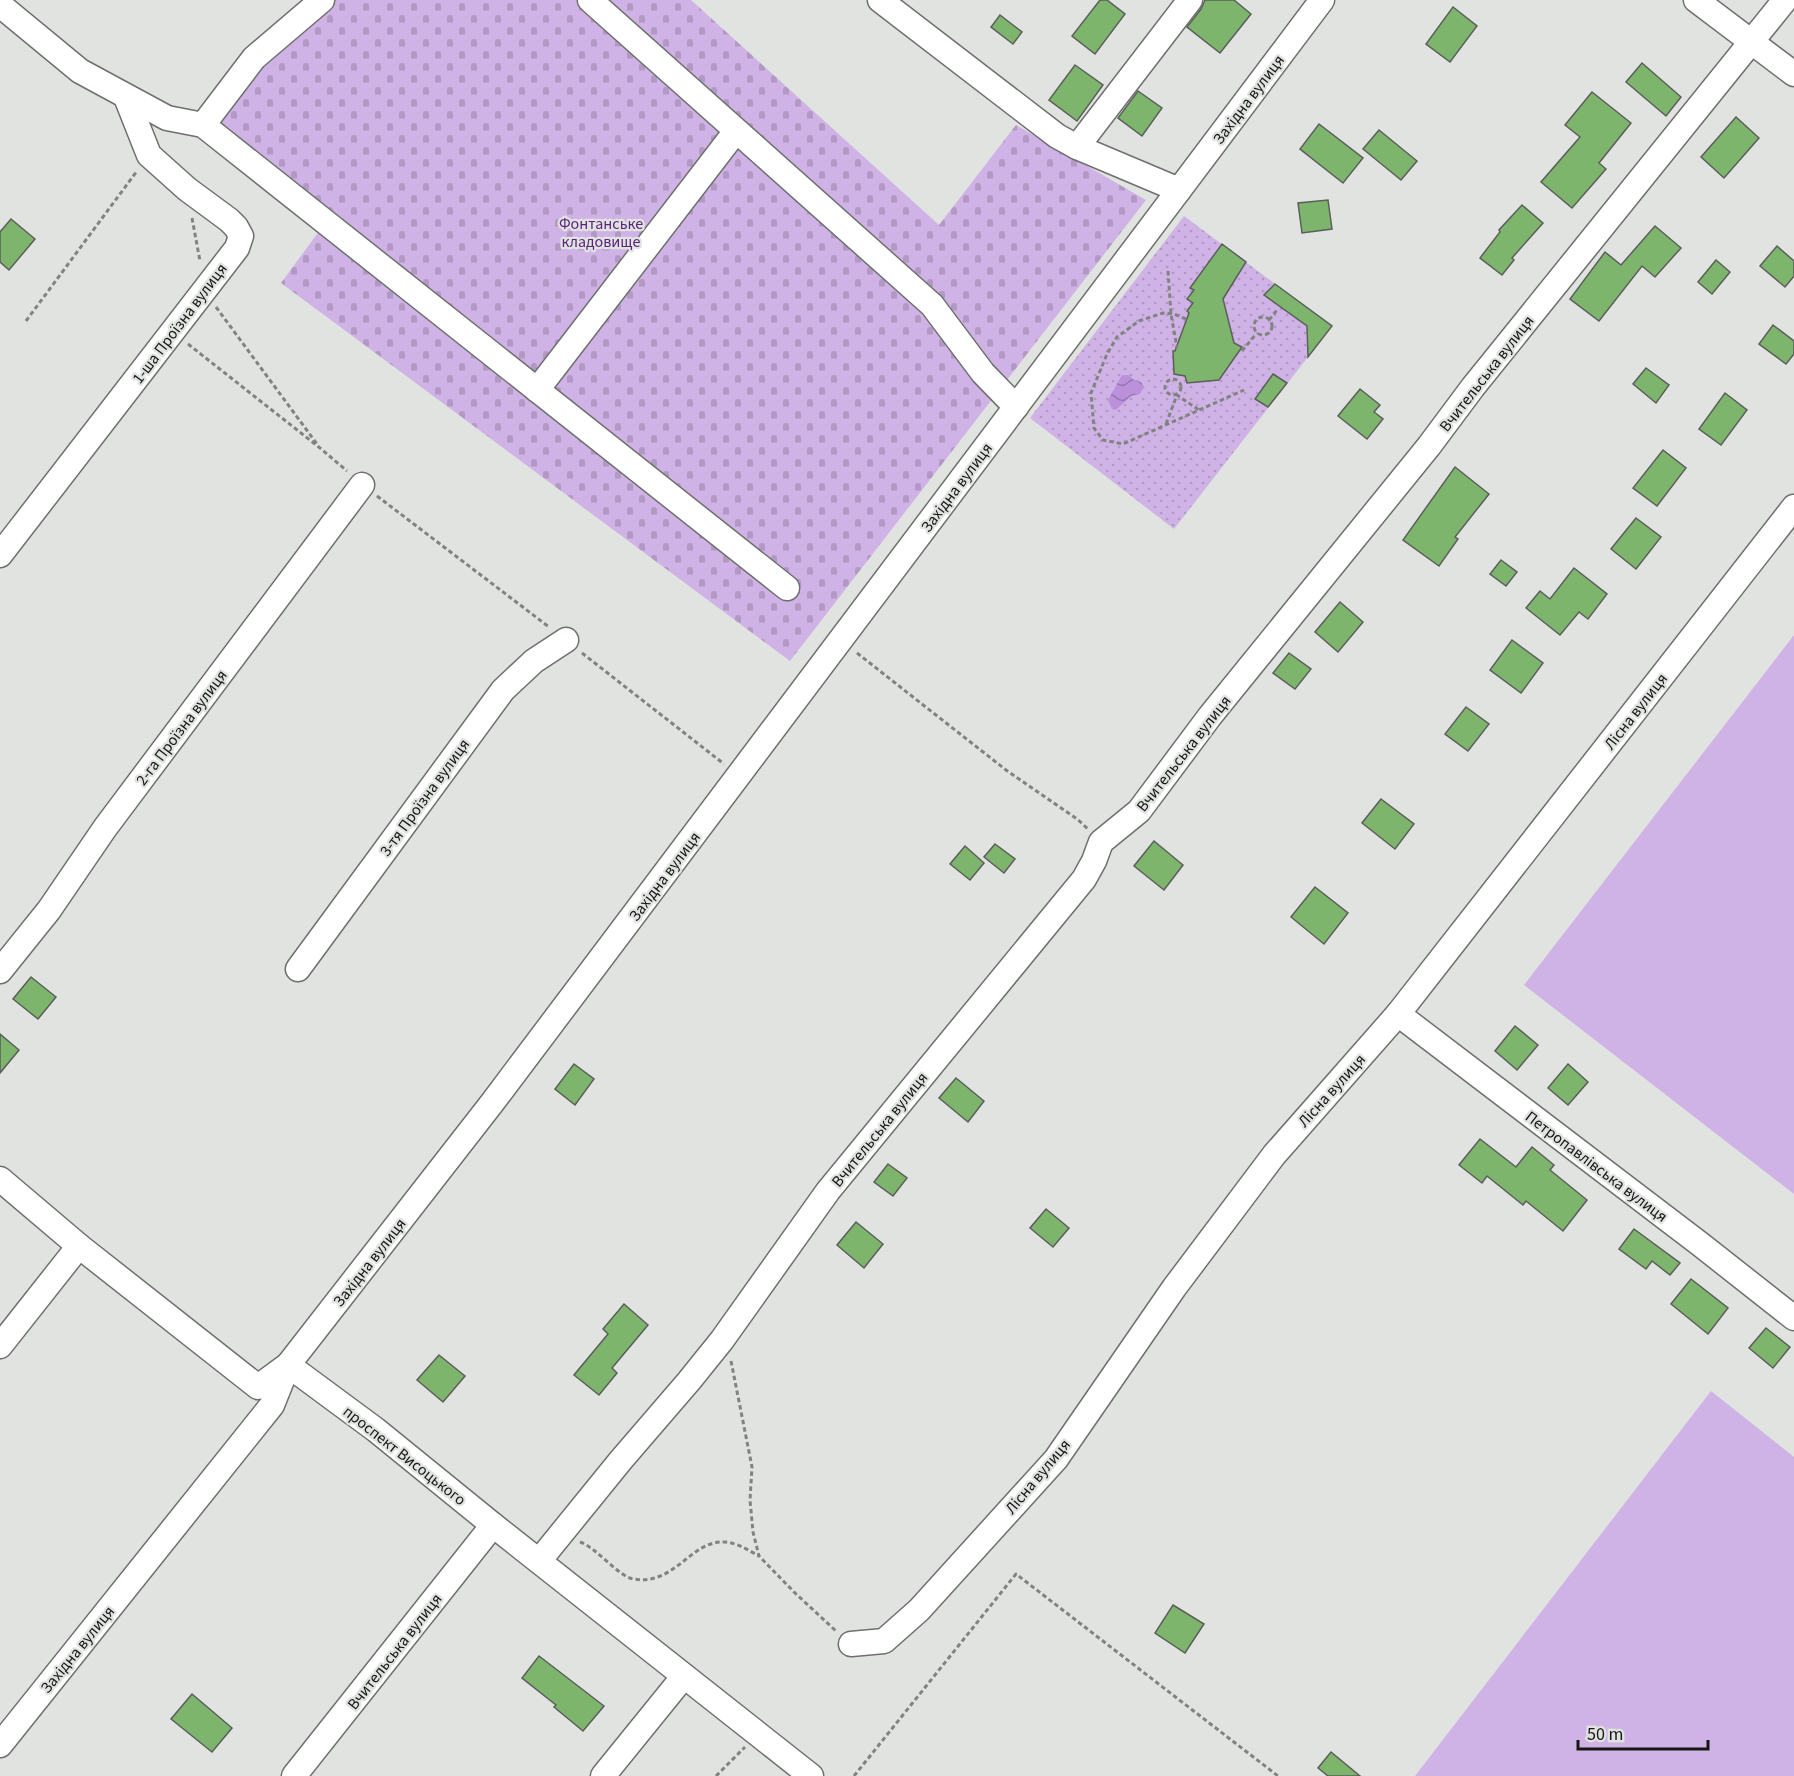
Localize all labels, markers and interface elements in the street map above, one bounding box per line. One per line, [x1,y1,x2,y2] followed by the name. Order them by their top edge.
[1208,50,1290,149] street label: Західна вулиця
[559,213,643,253] park label: Фонтанське кладовище
[127,259,232,388] street label: 1-ша Проїзна вулиця
[1434,311,1539,436] street label: Вчительська вулиця
[916,438,998,537] street label: Західна вулиця
[131,665,233,790] street label: 2-га Проїзна вулиця
[1599,669,1673,755] street label: Лісна вулиця
[1131,691,1236,816] street label: Вчительська вулиця
[375,734,475,861] street label: 3-тя Проїзна вулиця
[624,827,706,926] street label: Західна вулиця
[1293,1049,1371,1132] street label: Лісна вулиця
[826,1067,933,1192] street label: Вчительська вулиця
[1521,1106,1672,1228] street label: Петропавлівська вулиця
[328,1214,411,1311] street label: Західна вулиця
[338,1401,470,1511] street label: проспект Висоцького
[1000,1434,1076,1519] street label: Лісна вулиця
[342,1589,447,1714] street label: Вчительська вулиця
[36,1601,120,1698] street label: Західна вулиця
[1578,1713,1708,1751] scale bar
[1587,1722,1623,1747] text: 50 m

